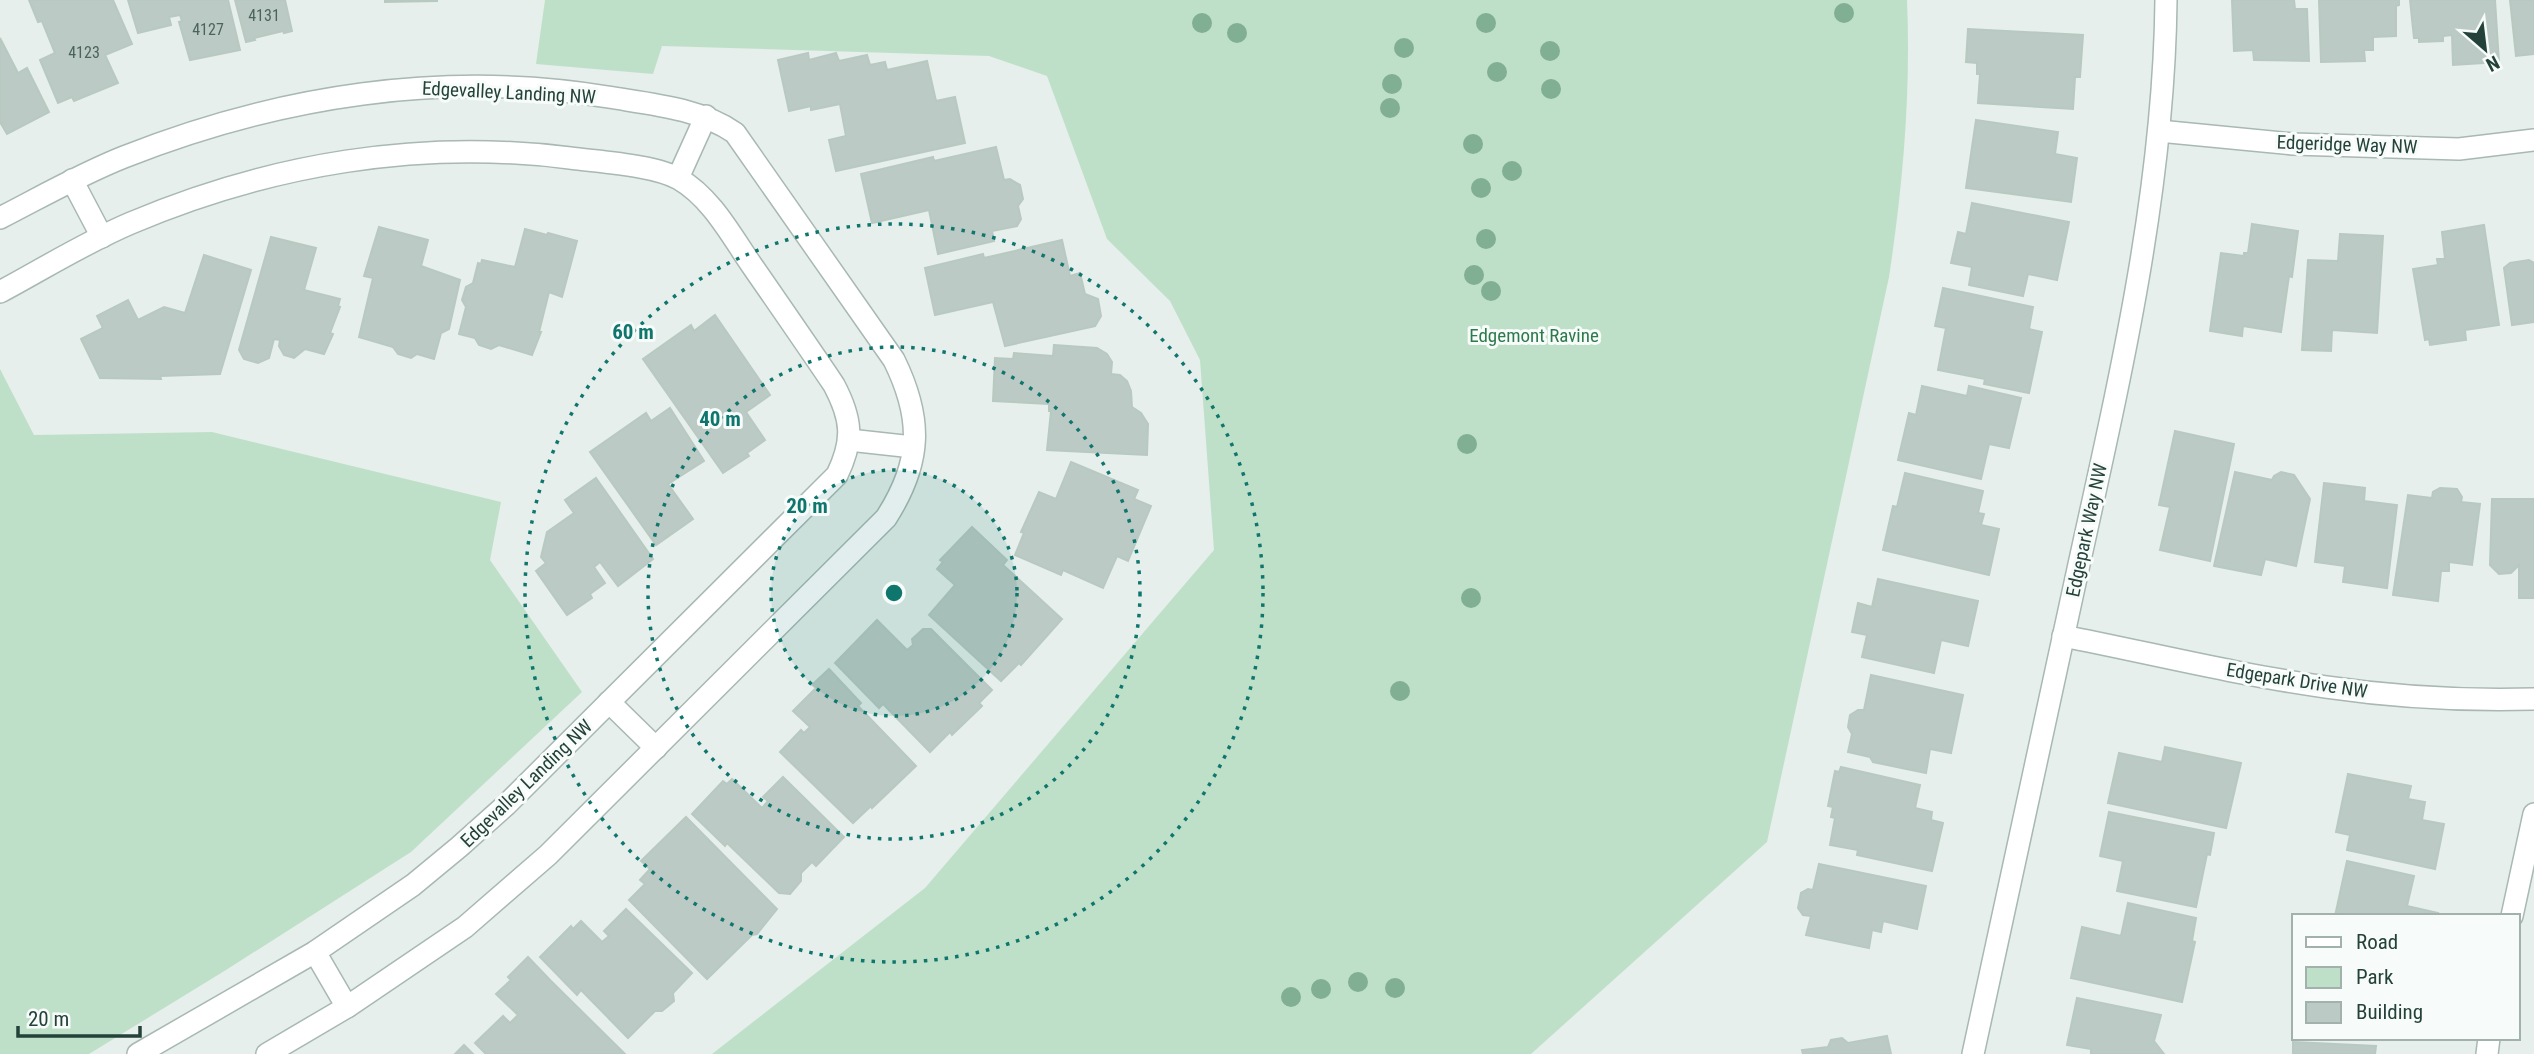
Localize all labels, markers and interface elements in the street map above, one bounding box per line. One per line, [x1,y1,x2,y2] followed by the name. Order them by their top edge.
[248,6,280,25] house number: 4131
[2450,14,2520,84] north arrow
[192,20,224,39] house number: 4127
[68,43,100,62] house number: 4123
[2482,51,2503,76] text: N
[421,76,596,109] street label: Edgevalley Landing NW
[2276,131,2418,158] street label: Edgeridge Way NW
[612,320,654,344] text: 60 m
[1469,324,1599,347] park label: Edgemont Ravine
[699,407,741,431] text: 40 m
[2061,461,2112,599] street label: Edgepark Way NW
[786,494,828,518] text: 20 m
[882,581,906,605] centre of rings
[2225,658,2369,703] street label: Edgepark Drive NW
[456,715,597,852] street label: Edgevalley Landing NW
[2292,914,2520,1040] legend
[2356,930,2398,954] text: Road
[2356,965,2394,989] text: Park
[18,995,140,1038] scale bar
[2356,1000,2423,1024] text: Building
[28,1007,69,1031] text: 20 m

